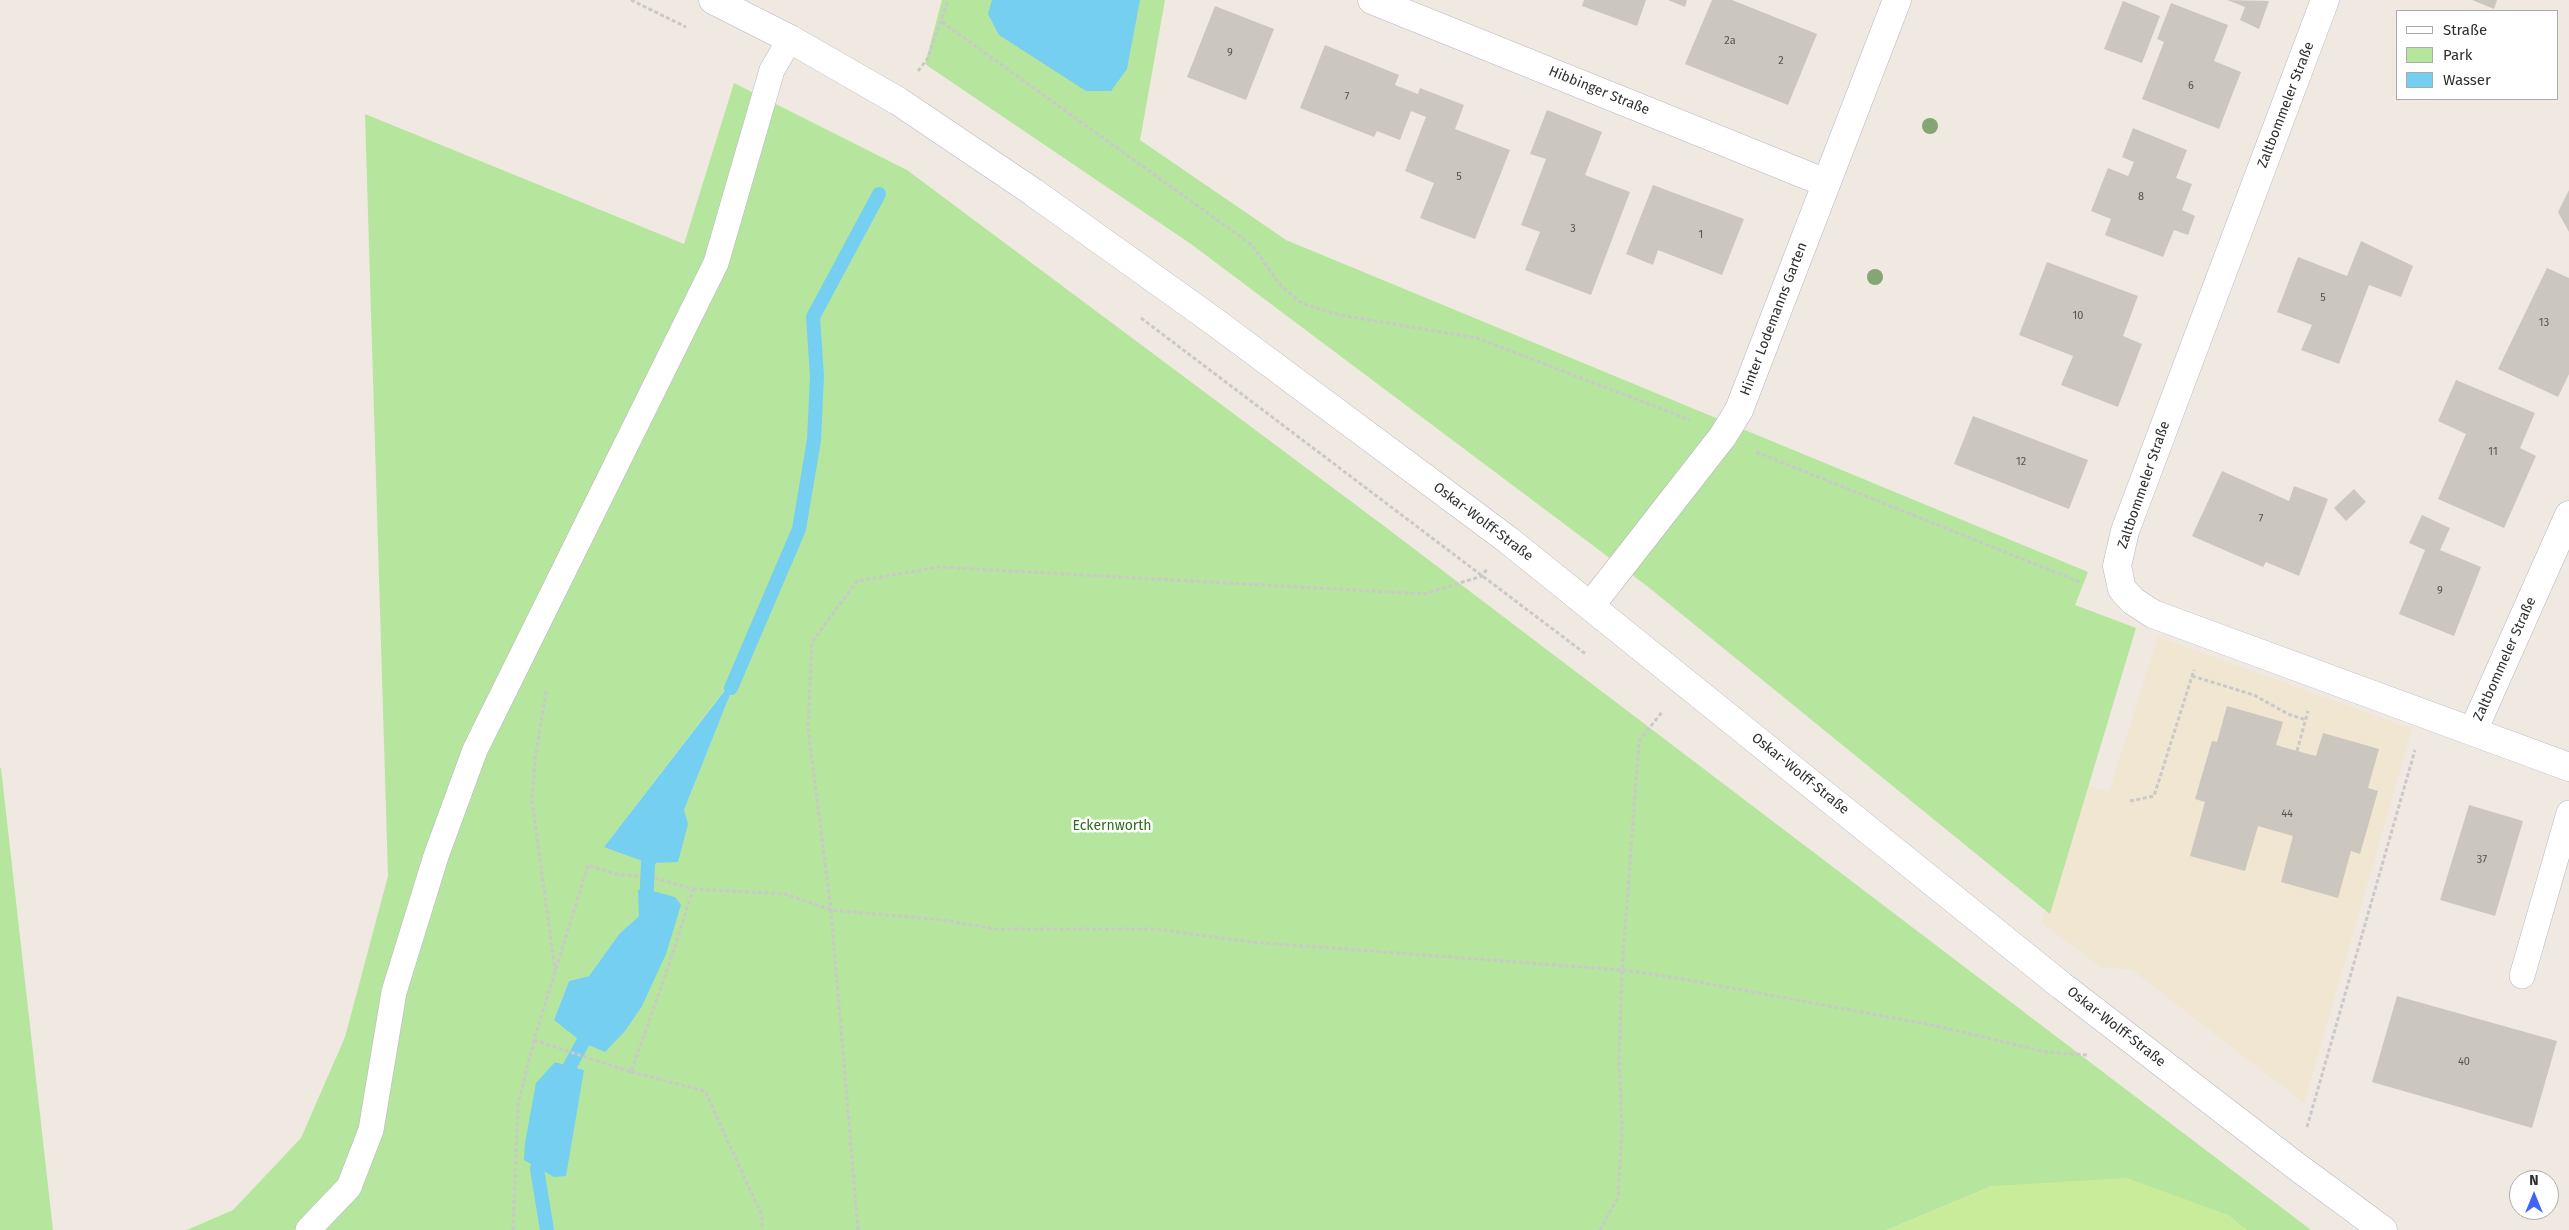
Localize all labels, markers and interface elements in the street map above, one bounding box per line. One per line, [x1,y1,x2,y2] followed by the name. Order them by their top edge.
[2396,10,2559,100] legend
[2443,21,2487,39] text: Straße
[1724,34,1736,48] house number: 2a
[2254,40,2318,170] street label: Zaltbommeler Straße
[1227,46,1233,60] house number: 9
[2443,46,2473,64] text: Park
[1778,54,1784,68] house number: 2
[1546,63,1652,119] street label: Hibbinger Straße
[2443,71,2491,89] text: Wasser
[2188,79,2194,93] house number: 6
[1345,90,1349,104] house number: 7
[1456,170,1462,184] house number: 5
[2138,190,2144,204] house number: 8
[1570,222,1576,236] house number: 3
[1699,228,1703,242] house number: 1
[1737,240,1811,398] street label: Hinter Lodemanns Garten
[2320,291,2326,305] house number: 5
[2073,309,2083,323] house number: 10
[2539,316,2549,330] house number: 13
[2114,419,2174,551] street label: Zaltbommeler Straße
[2488,445,2498,459] house number: 11
[2016,455,2026,469] house number: 12
[1430,479,1536,565] street label: Oskar-Wolff-Straße
[2259,512,2263,526] house number: 7
[2437,584,2443,598] house number: 9
[2470,594,2540,724] street label: Zaltbommeler Straße
[1748,730,1852,818] street label: Oskar-Wolff-Straße
[2281,807,2293,821] house number: 44
[1072,818,1152,834] park label: Eckernworth
[2477,853,2487,867] house number: 37
[2063,983,2169,1071] street label: Oskar-Wolff-Straße
[2458,1055,2470,1069] house number: 40
[2509,1170,2559,1220] north arrow
[2529,1172,2539,1189] text: N

